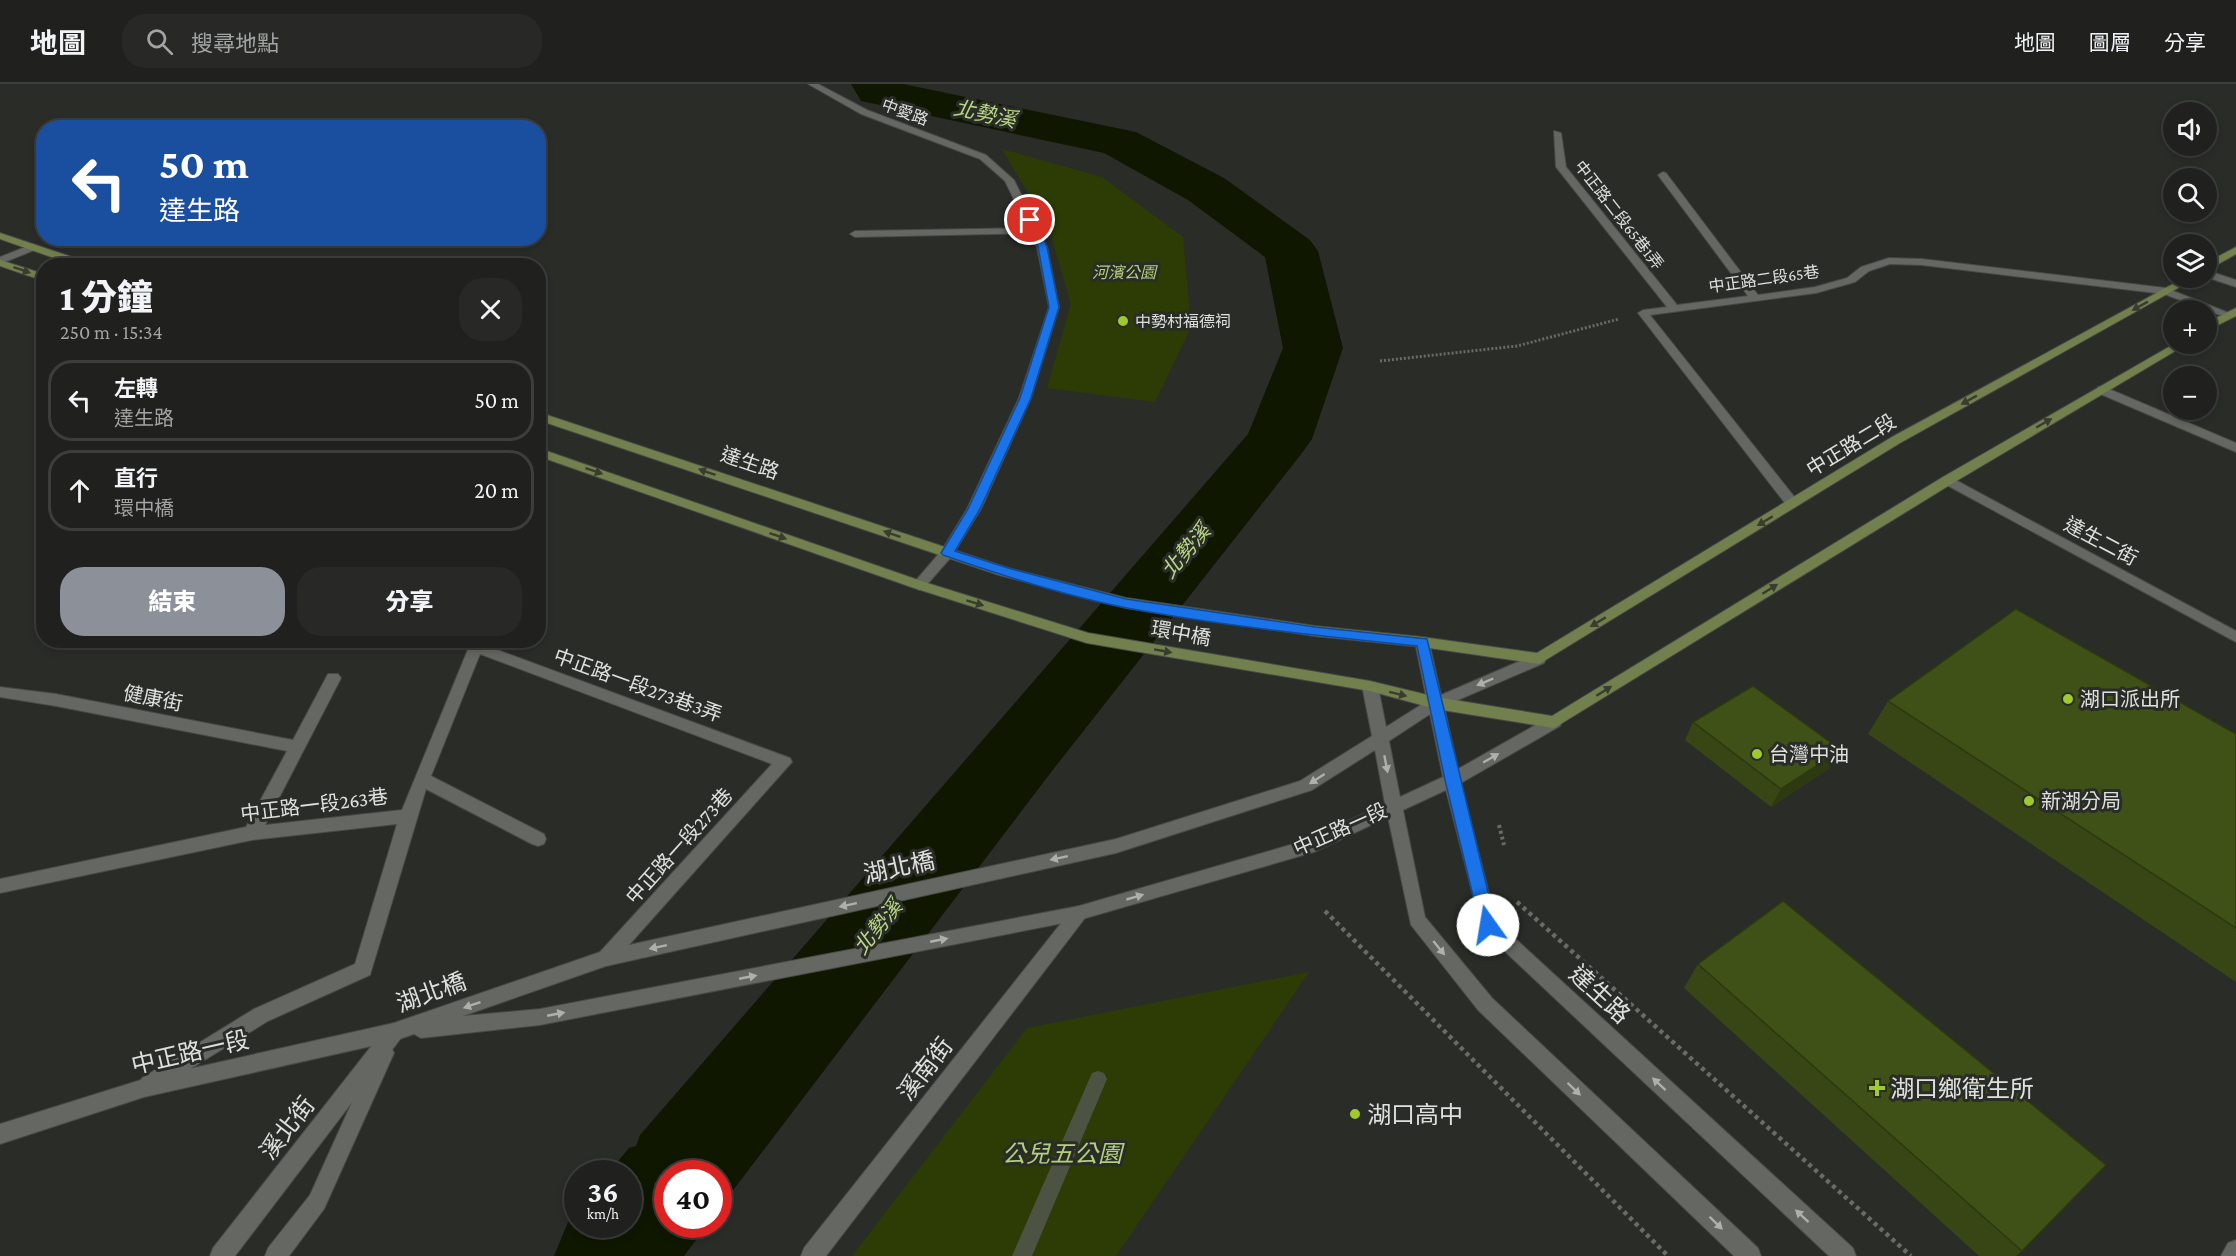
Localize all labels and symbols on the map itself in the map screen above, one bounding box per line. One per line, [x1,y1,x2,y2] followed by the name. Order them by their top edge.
[880,96,930,128] street label: 中愛路
[952,96,1021,133] water label: 北勢溪
[1571,157,1667,273] street label: 中正路二段65巷1弄
[1004,194,1055,245] pin
[1708,263,1820,295] street label: 中正路二段65巷
[1092,264,1158,281] park label: 河濱公園
[13,266,31,276] one-way arrow
[2131,301,2148,311] one-way arrow
[1135,313,1231,330] place label: 中勢村福德祠
[1116,314,1130,328] marker: 中勢村福德祠
[1960,395,1977,405] one-way arrow
[1802,410,1900,480] street label: 中正路二段
[2036,419,2053,429] one-way arrow
[718,443,782,483] street label: 達生路
[585,467,603,477] one-way arrow
[698,467,716,476] one-way arrow
[2061,513,2141,569] street label: 達生二街
[1757,515,1773,526] one-way arrow
[1157,517,1217,583] water label: 北勢溪
[883,529,901,538] one-way arrow
[769,531,787,541] one-way arrow
[1762,584,1778,595] one-way arrow
[966,598,984,608] one-way arrow
[1150,617,1212,649] street label: 環中橋
[1590,617,1607,628] one-way arrow
[551,644,725,726] street label: 中正路一段273巷3弄
[1154,647,1173,656] one-way arrow
[1476,677,1494,687] one-way arrow
[121,681,185,715] street label: 健康街
[1596,686,1612,697] one-way arrow
[2080,688,2180,710] place label: 湖口派出所
[1388,689,1407,699] one-way arrow
[2061,692,2075,706] marker: 湖口派出所
[1769,743,1849,765] place label: 台灣中油
[1750,747,1764,761] marker: 台灣中油
[1483,752,1499,763] one-way arrow
[1382,755,1391,774] one-way arrow
[1309,773,1325,784] one-way arrow
[621,784,737,908] street label: 中正路一段273巷
[239,785,389,825] street label: 中正路一段263巷
[2041,790,2121,812] place label: 新湖分局
[2022,794,2036,808] marker: 新湖分局
[1290,799,1390,859] street label: 中正路一段
[861,846,937,888] street label: 湖北橋
[1049,854,1068,863] one-way arrow
[1126,891,1144,901] one-way arrow
[849,893,909,959] water label: 北勢溪
[1456,893,1520,957] position arrow
[839,900,857,910] one-way arrow
[930,935,949,944] one-way arrow
[1433,940,1446,956] one-way arrow
[648,942,667,952] one-way arrow
[1564,960,1636,1028] street label: 達生路
[393,967,469,1017] street label: 湖北橋
[739,972,758,981] one-way arrow
[463,1000,481,1010] one-way arrow
[547,1009,566,1018] one-way arrow
[129,1025,251,1079] street label: 中正路一段
[892,1032,958,1106] street label: 溪南街
[1890,1075,2034,1102] place label: 湖口鄉衛生所
[1652,1077,1666,1091] one-way arrow
[1868,1079,1886,1097] marker: 湖口鄉衛生所
[1567,1081,1581,1095] one-way arrow
[254,1091,320,1165] street label: 溪北街
[1367,1101,1463,1128] place label: 湖口高中
[1348,1107,1362,1121] marker: 湖口高中
[1002,1140,1125,1167] park label: 公兒五公園
[654,1160,732,1238] speed limit sign: 40
[1795,1210,1810,1223] one-way arrow
[1708,1216,1723,1230] one-way arrow

